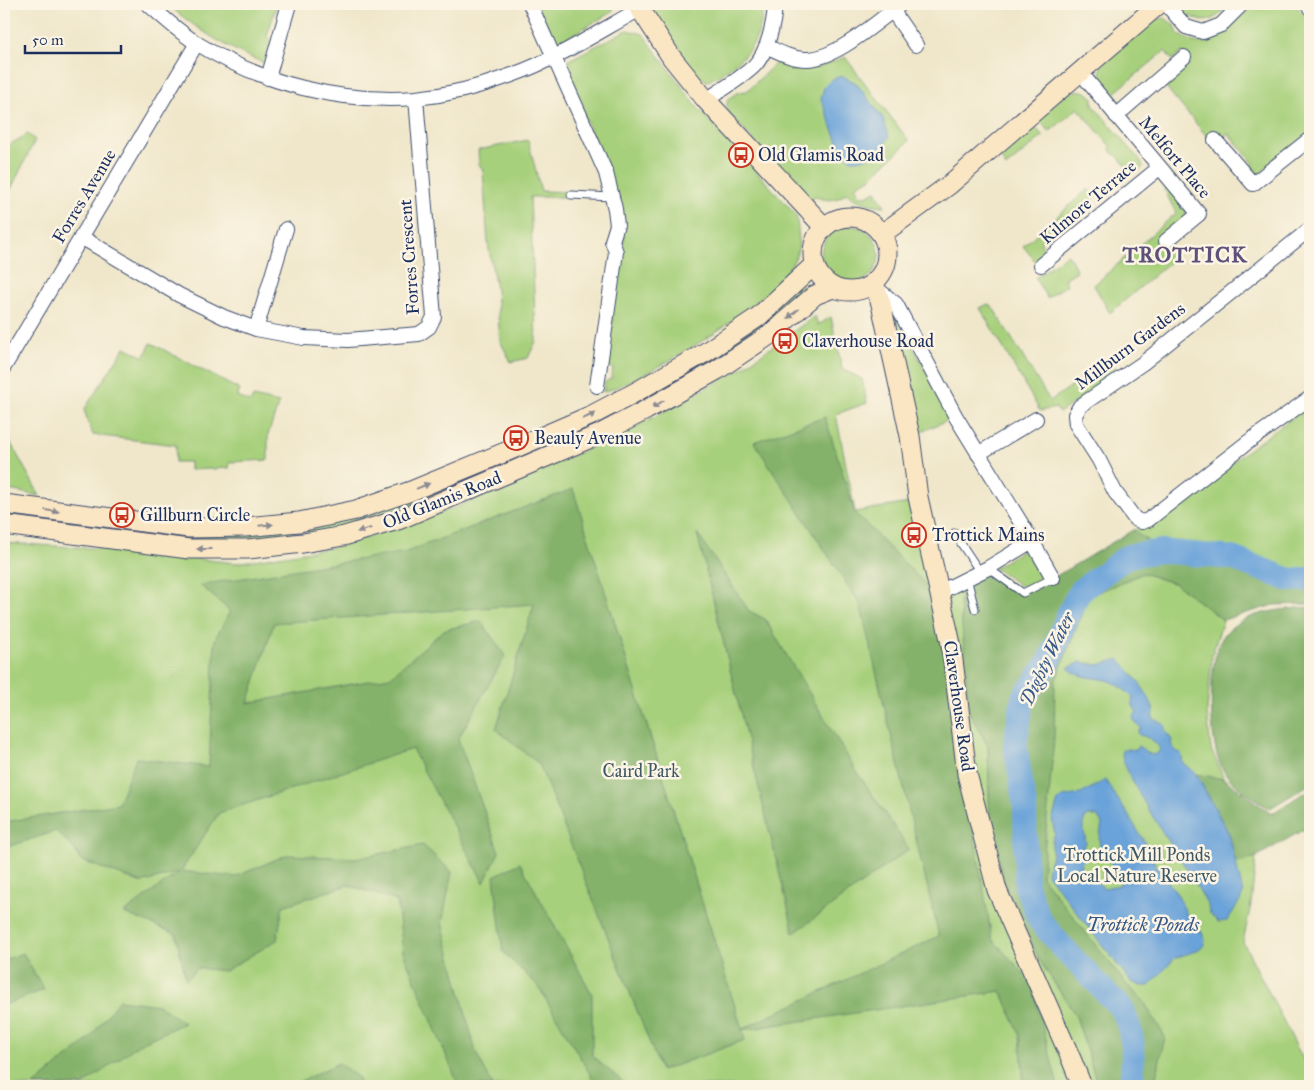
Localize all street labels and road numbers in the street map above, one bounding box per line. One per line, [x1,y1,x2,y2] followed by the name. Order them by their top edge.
[1134,111,1216,203] street label: Melfort Place
[47,145,121,247] street label: Forres Avenue
[1035,155,1141,249] street label: Kilmore Terrace
[394,198,424,316] street label: Forres Crescent
[1071,297,1189,395] street label: Millburn Gardens
[379,466,505,534] street label: Old Glamis Road
[939,639,979,773] street label: Claverhouse Road

